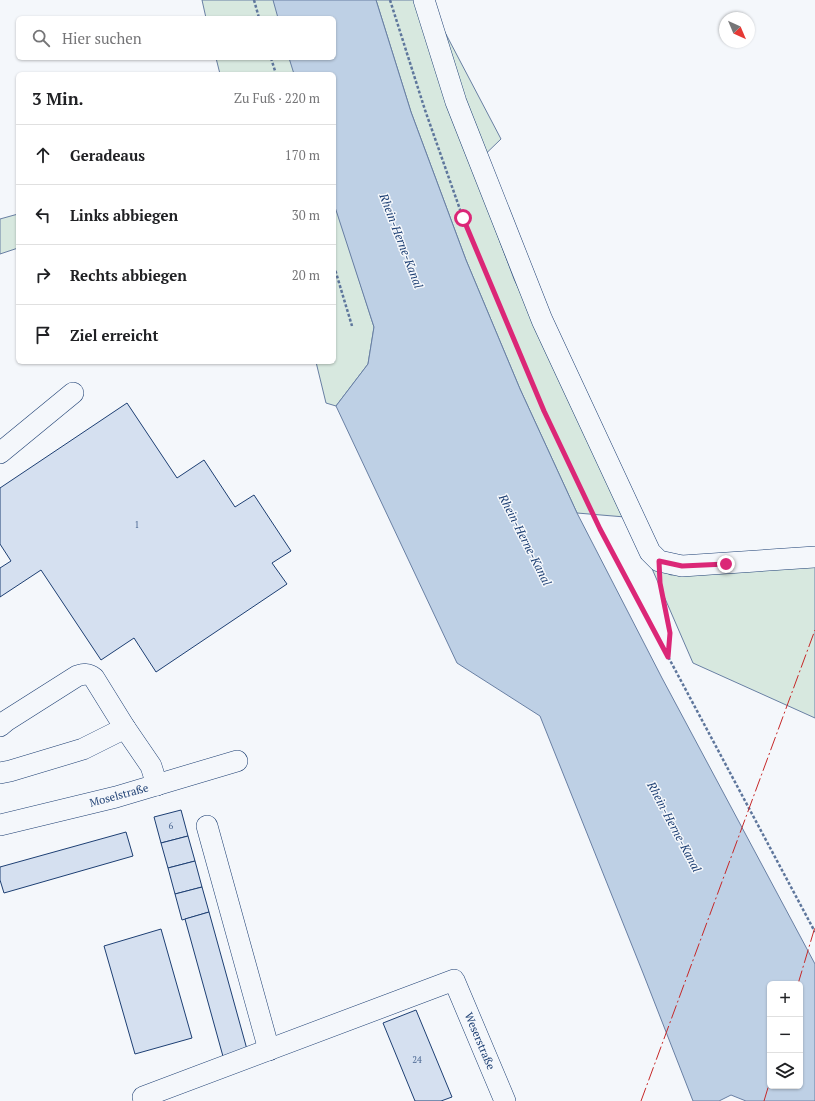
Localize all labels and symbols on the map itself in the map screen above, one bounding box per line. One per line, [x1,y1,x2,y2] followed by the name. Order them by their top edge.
[719,12,755,48] north arrow
[376,190,427,291] water label: Rhein-Herne-Kanal
[454,209,472,227] route start
[495,491,555,589] water label: Rhein-Herne-Kanal
[135,519,139,531] house number: 1
[717,555,735,573] route end
[644,778,705,875] water label: Rhein-Herne-Kanal
[88,780,150,810] street label: Moselstraße
[169,820,174,832] house number: 6
[462,1010,498,1072] street label: Weserstraße
[412,1054,422,1066] house number: 24

